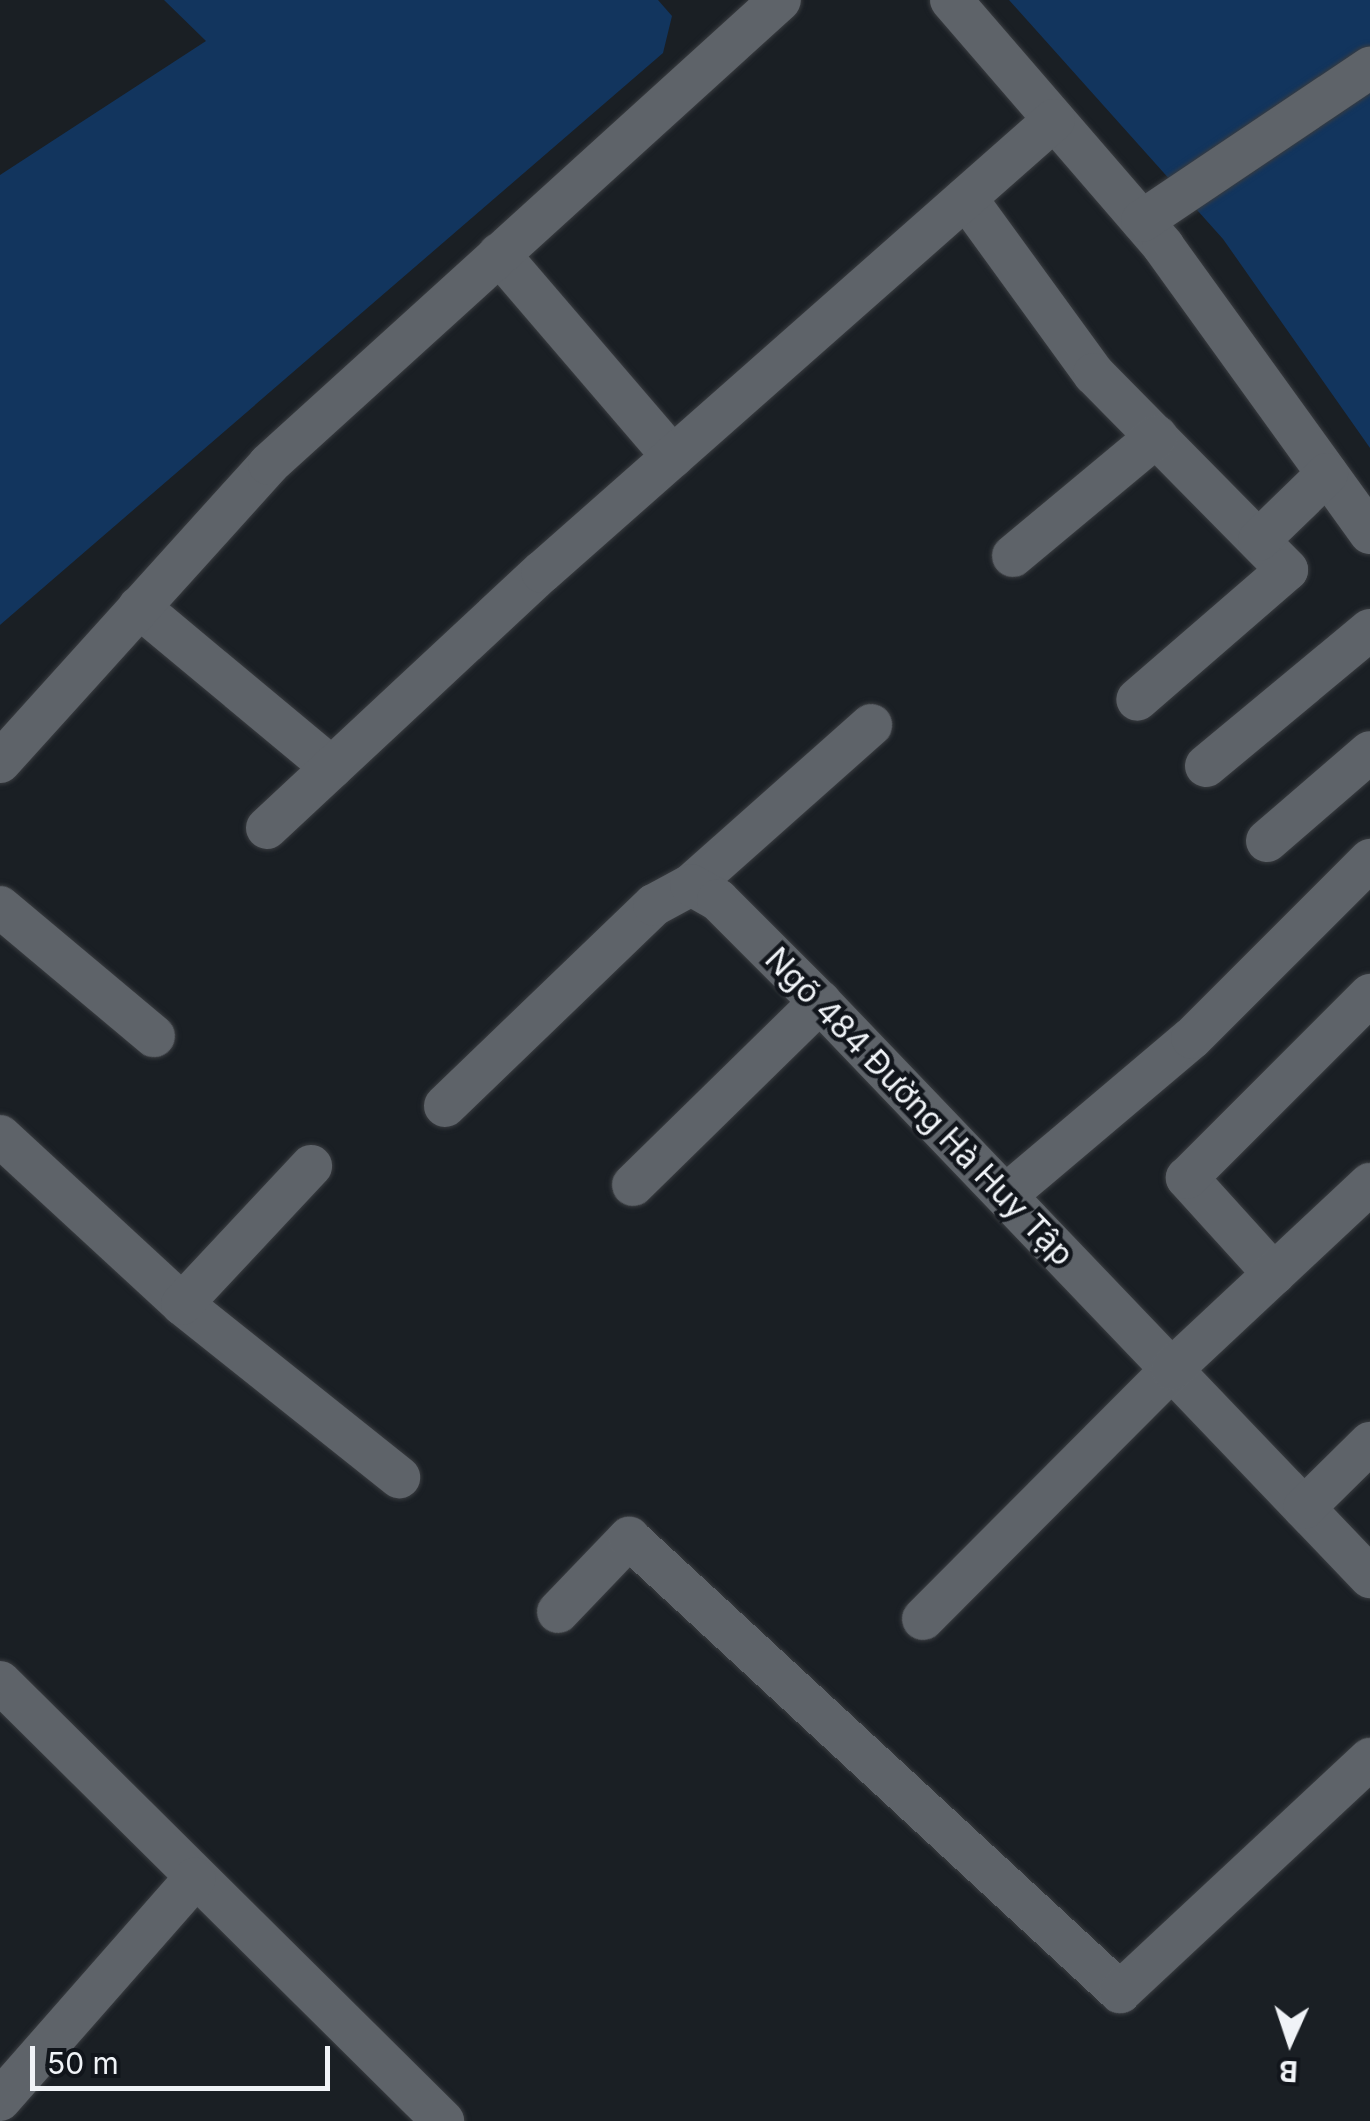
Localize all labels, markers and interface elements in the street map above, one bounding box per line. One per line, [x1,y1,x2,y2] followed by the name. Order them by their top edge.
[757,940,1081,1274] street label: Ngõ 484 Đường Hà Huy Tập
[1240,1991,1340,2091] north arrow
[35,2026,335,2088] scale bar
[47,2045,119,2081] text: 50 m
[1278,2053,1299,2088] text: B

